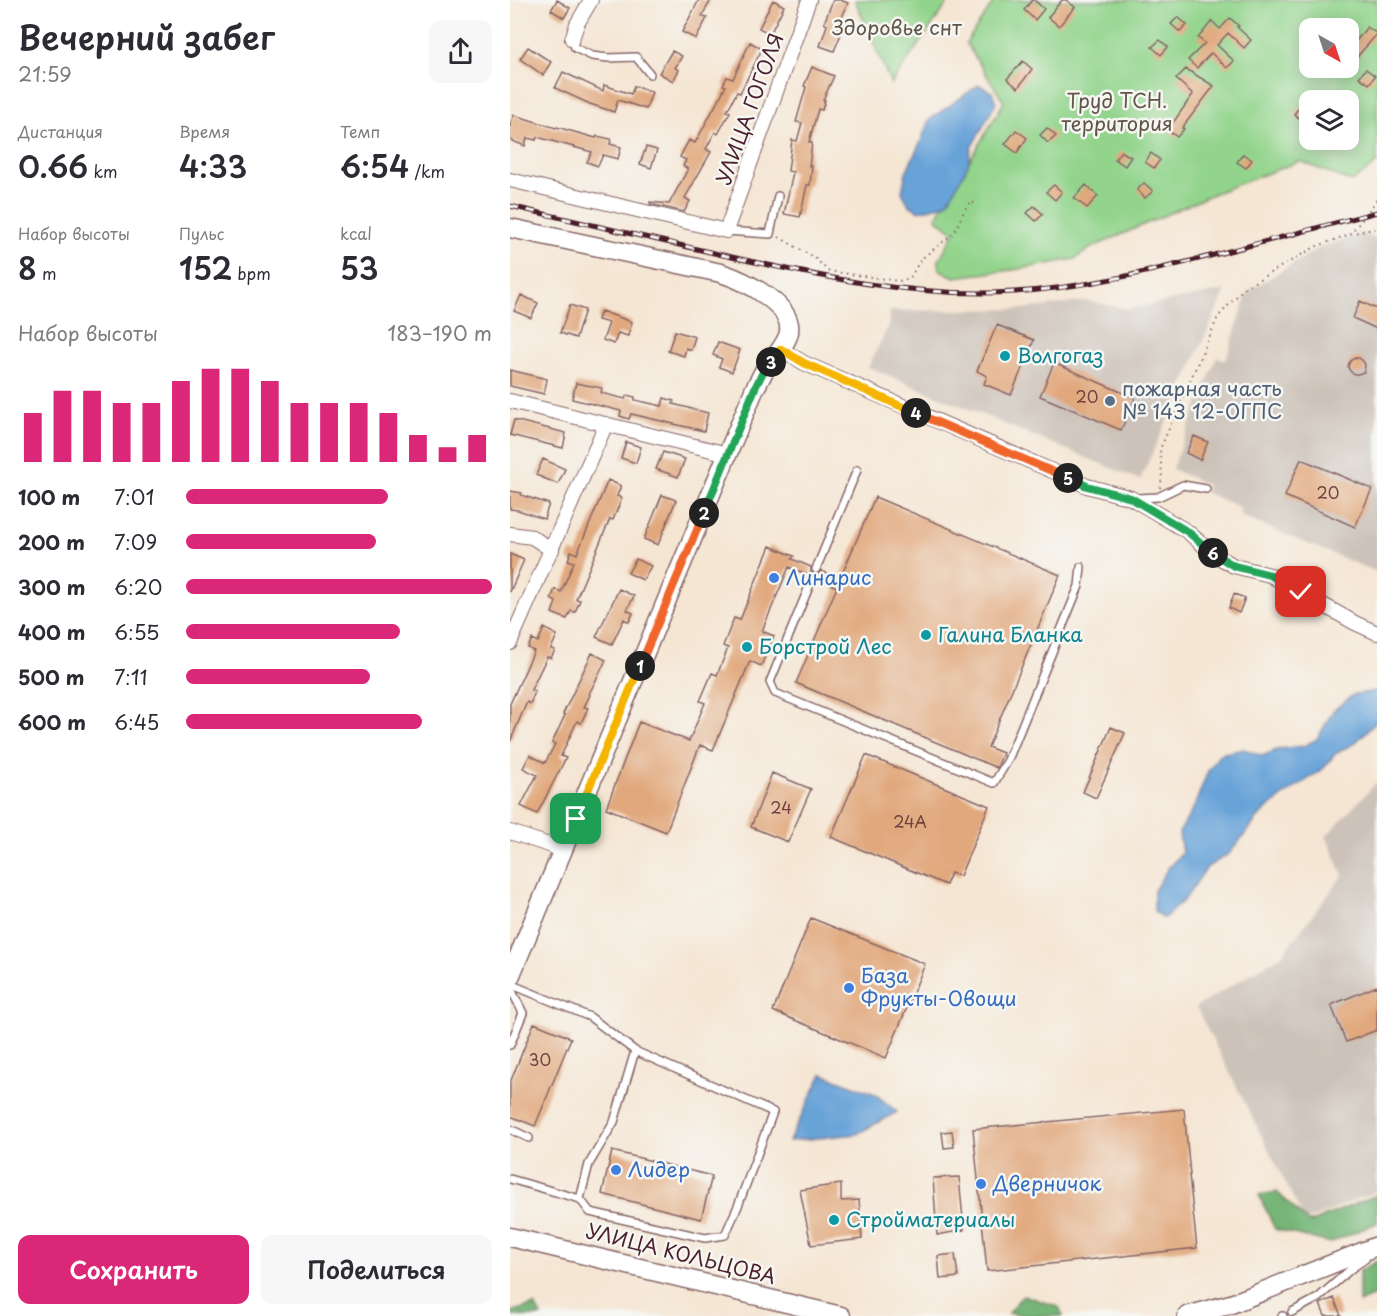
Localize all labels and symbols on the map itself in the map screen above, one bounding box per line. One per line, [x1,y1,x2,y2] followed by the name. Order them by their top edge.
[831,12,962,42] park label: Здоровье снт
[1299,18,1359,78] north arrow
[708,29,790,189] street label: УЛИЦА ГОГОЛЯ
[1061,85,1173,138] park label: Труд ТСН. территория
[1017,340,1104,370] place label: Волгогаз
[756,347,786,377] pin: 3
[998,349,1012,363] marker: Волгогаз
[1122,373,1283,426] place label: пожарная часть № 143 12-ОГПС
[1076,384,1098,408] house number: 20
[1103,394,1117,408] marker: пожарная часть № 143 12-ОГПС
[901,398,931,428] pin: 4
[1053,463,1083,493] pin: 5
[1317,480,1339,504] house number: 20
[689,498,719,528] pin: 2
[1198,538,1228,568] pin: 6
[786,562,872,592] place label: Линарис
[1275,566,1326,617] pin
[767,571,781,585] marker: Линарис
[938,619,1083,649] place label: Галина Бланка
[919,628,933,642] marker: Галина Бланка
[759,631,892,661] place label: Борстрой Лес
[740,640,754,654] marker: Борстрой Лес
[625,651,655,681] pin: 1
[550,793,601,844] pin
[770,795,792,819] house number: 24
[893,809,927,833] house number: 24А
[861,960,1017,1013] place label: База Фрукты-Овощи
[842,981,856,995] marker: База Фрукты-Овощи
[529,1047,551,1071] house number: 30
[628,1154,690,1184] place label: Лидер
[609,1163,623,1177] marker: Лидер
[992,1168,1101,1198] place label: Дверничок
[974,1177,988,1191] marker: Дверничок
[846,1204,1015,1234] place label: Стройматериалы
[827,1213,841,1227] marker: Стройматериалы
[583,1215,779,1291] street label: УЛИЦА КОЛЬЦОВА

